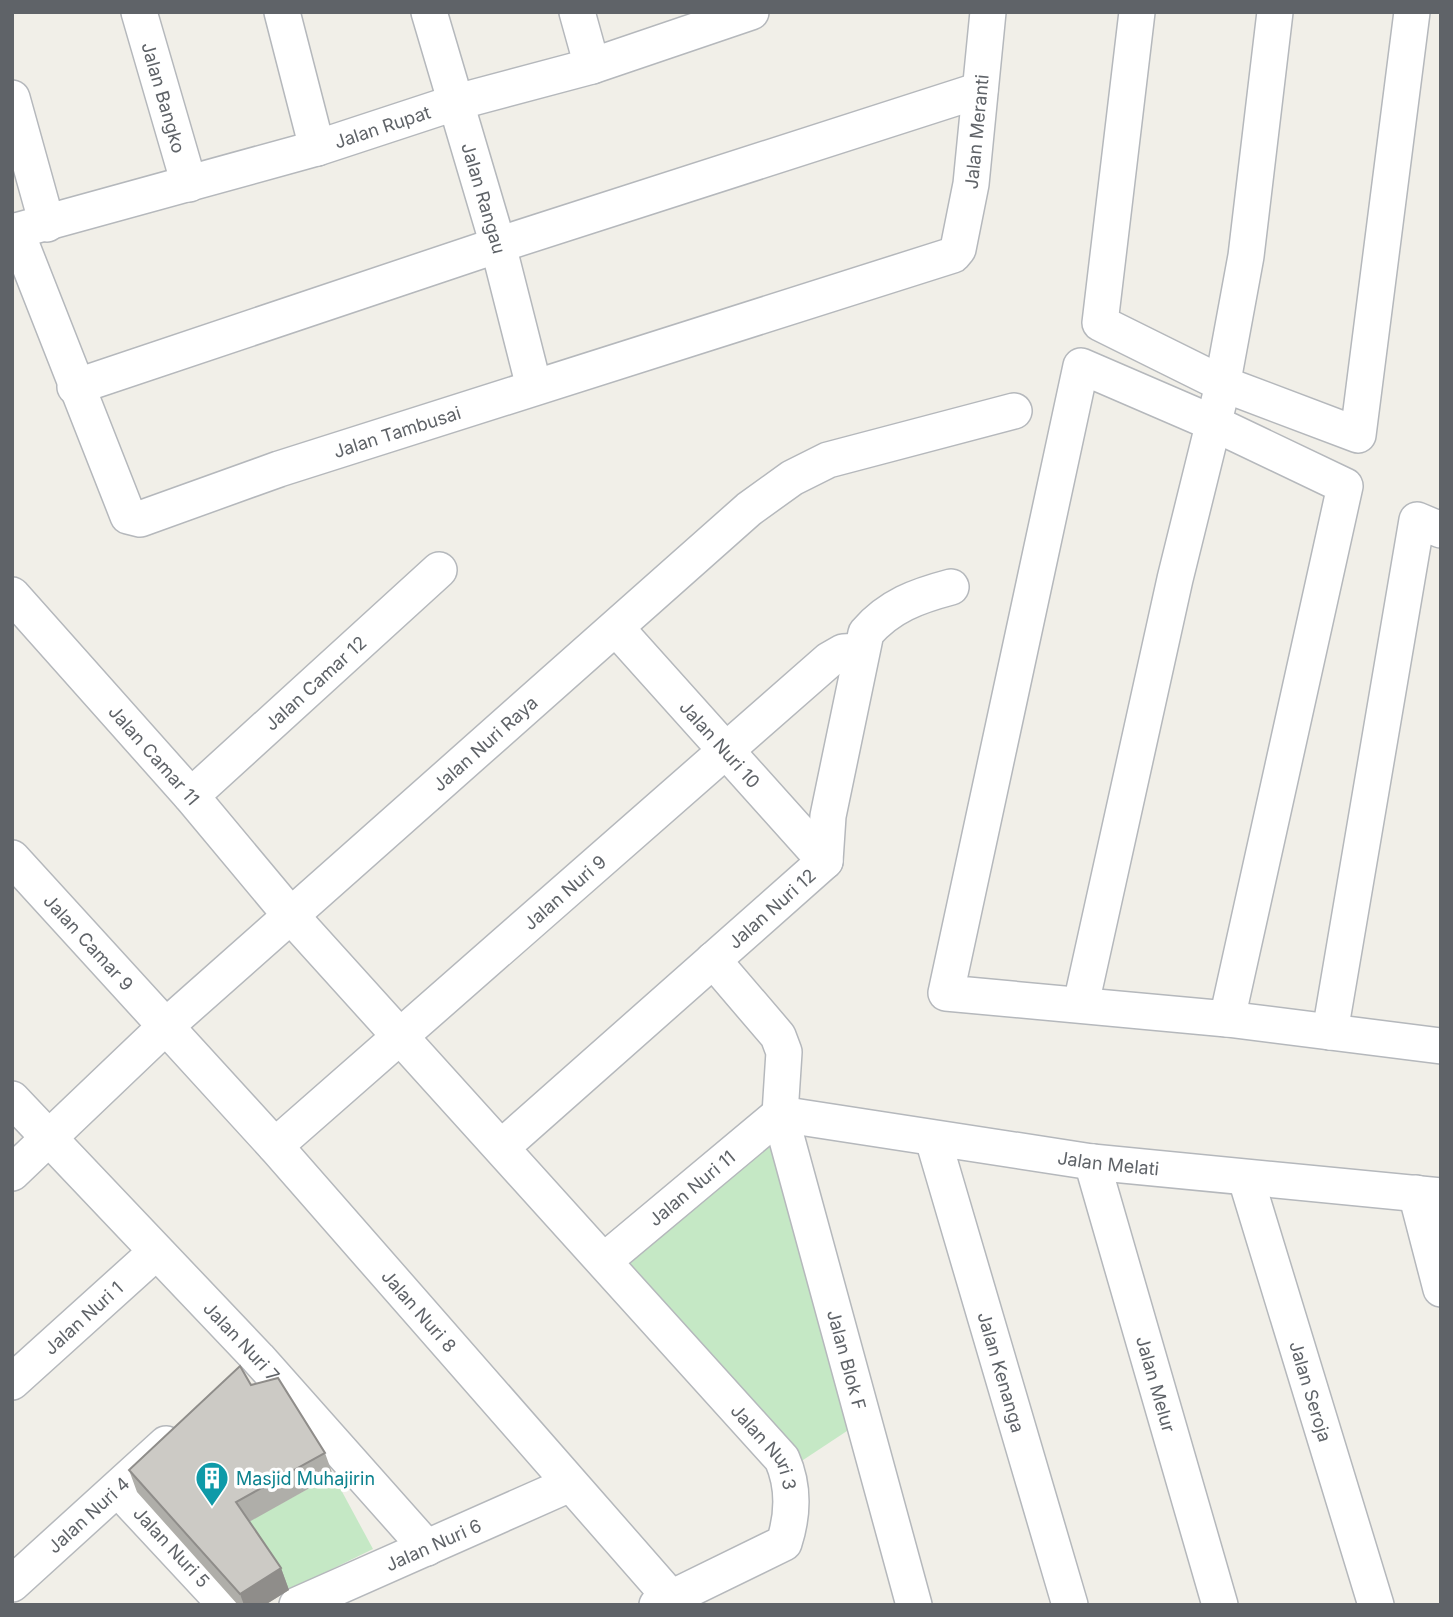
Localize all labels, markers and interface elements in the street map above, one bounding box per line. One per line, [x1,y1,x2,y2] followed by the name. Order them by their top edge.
[138,40,190,155] street label: Jalan Bangko
[960,74,992,190] street label: Jalan Meranti
[331,101,433,152] street label: Jalan Rupat
[458,140,510,256] street label: Jalan Rangau
[331,402,463,462] street label: Jalan Tambusai
[260,631,370,734] street label: Jalan Camar 12
[428,691,541,795] street label: Jalan Nuri Raya
[676,696,765,792] street label: Jalan Nuri 10
[105,701,204,809] street label: Jalan Camar 11
[519,850,610,934] street label: Jalan Nuri 9
[724,864,820,953] street label: Jalan Nuri 12
[40,890,138,995] street label: Jalan Camar 9
[644,1146,739,1230] street label: Jalan Nuri 11
[1056,1146,1160,1179] street label: Jalan Melati
[378,1265,461,1356] street label: Jalan Nuri 8
[40,1277,127,1358] street label: Jalan Nuri 1
[199,1297,284,1386] street label: Jalan Nuri 7
[823,1307,871,1412] street label: Jalan Blok F
[974,1309,1029,1435] street label: Jalan Kenanga
[1132,1333,1180,1435] street label: Jalan Melur
[1286,1338,1336,1444] street label: Jalan Seroja
[727,1400,801,1491] street label: Jalan Nuri 3
[193,1459,231,1508] building icon: Masjid Muhajirin
[236,1468,375,1489] place label: Masjid Muhajirin
[43,1472,133,1557] street label: Jalan Nuri 4
[129,1502,214,1591] street label: Jalan Nuri 5
[382,1514,484,1575] street label: Jalan Nuri 6

